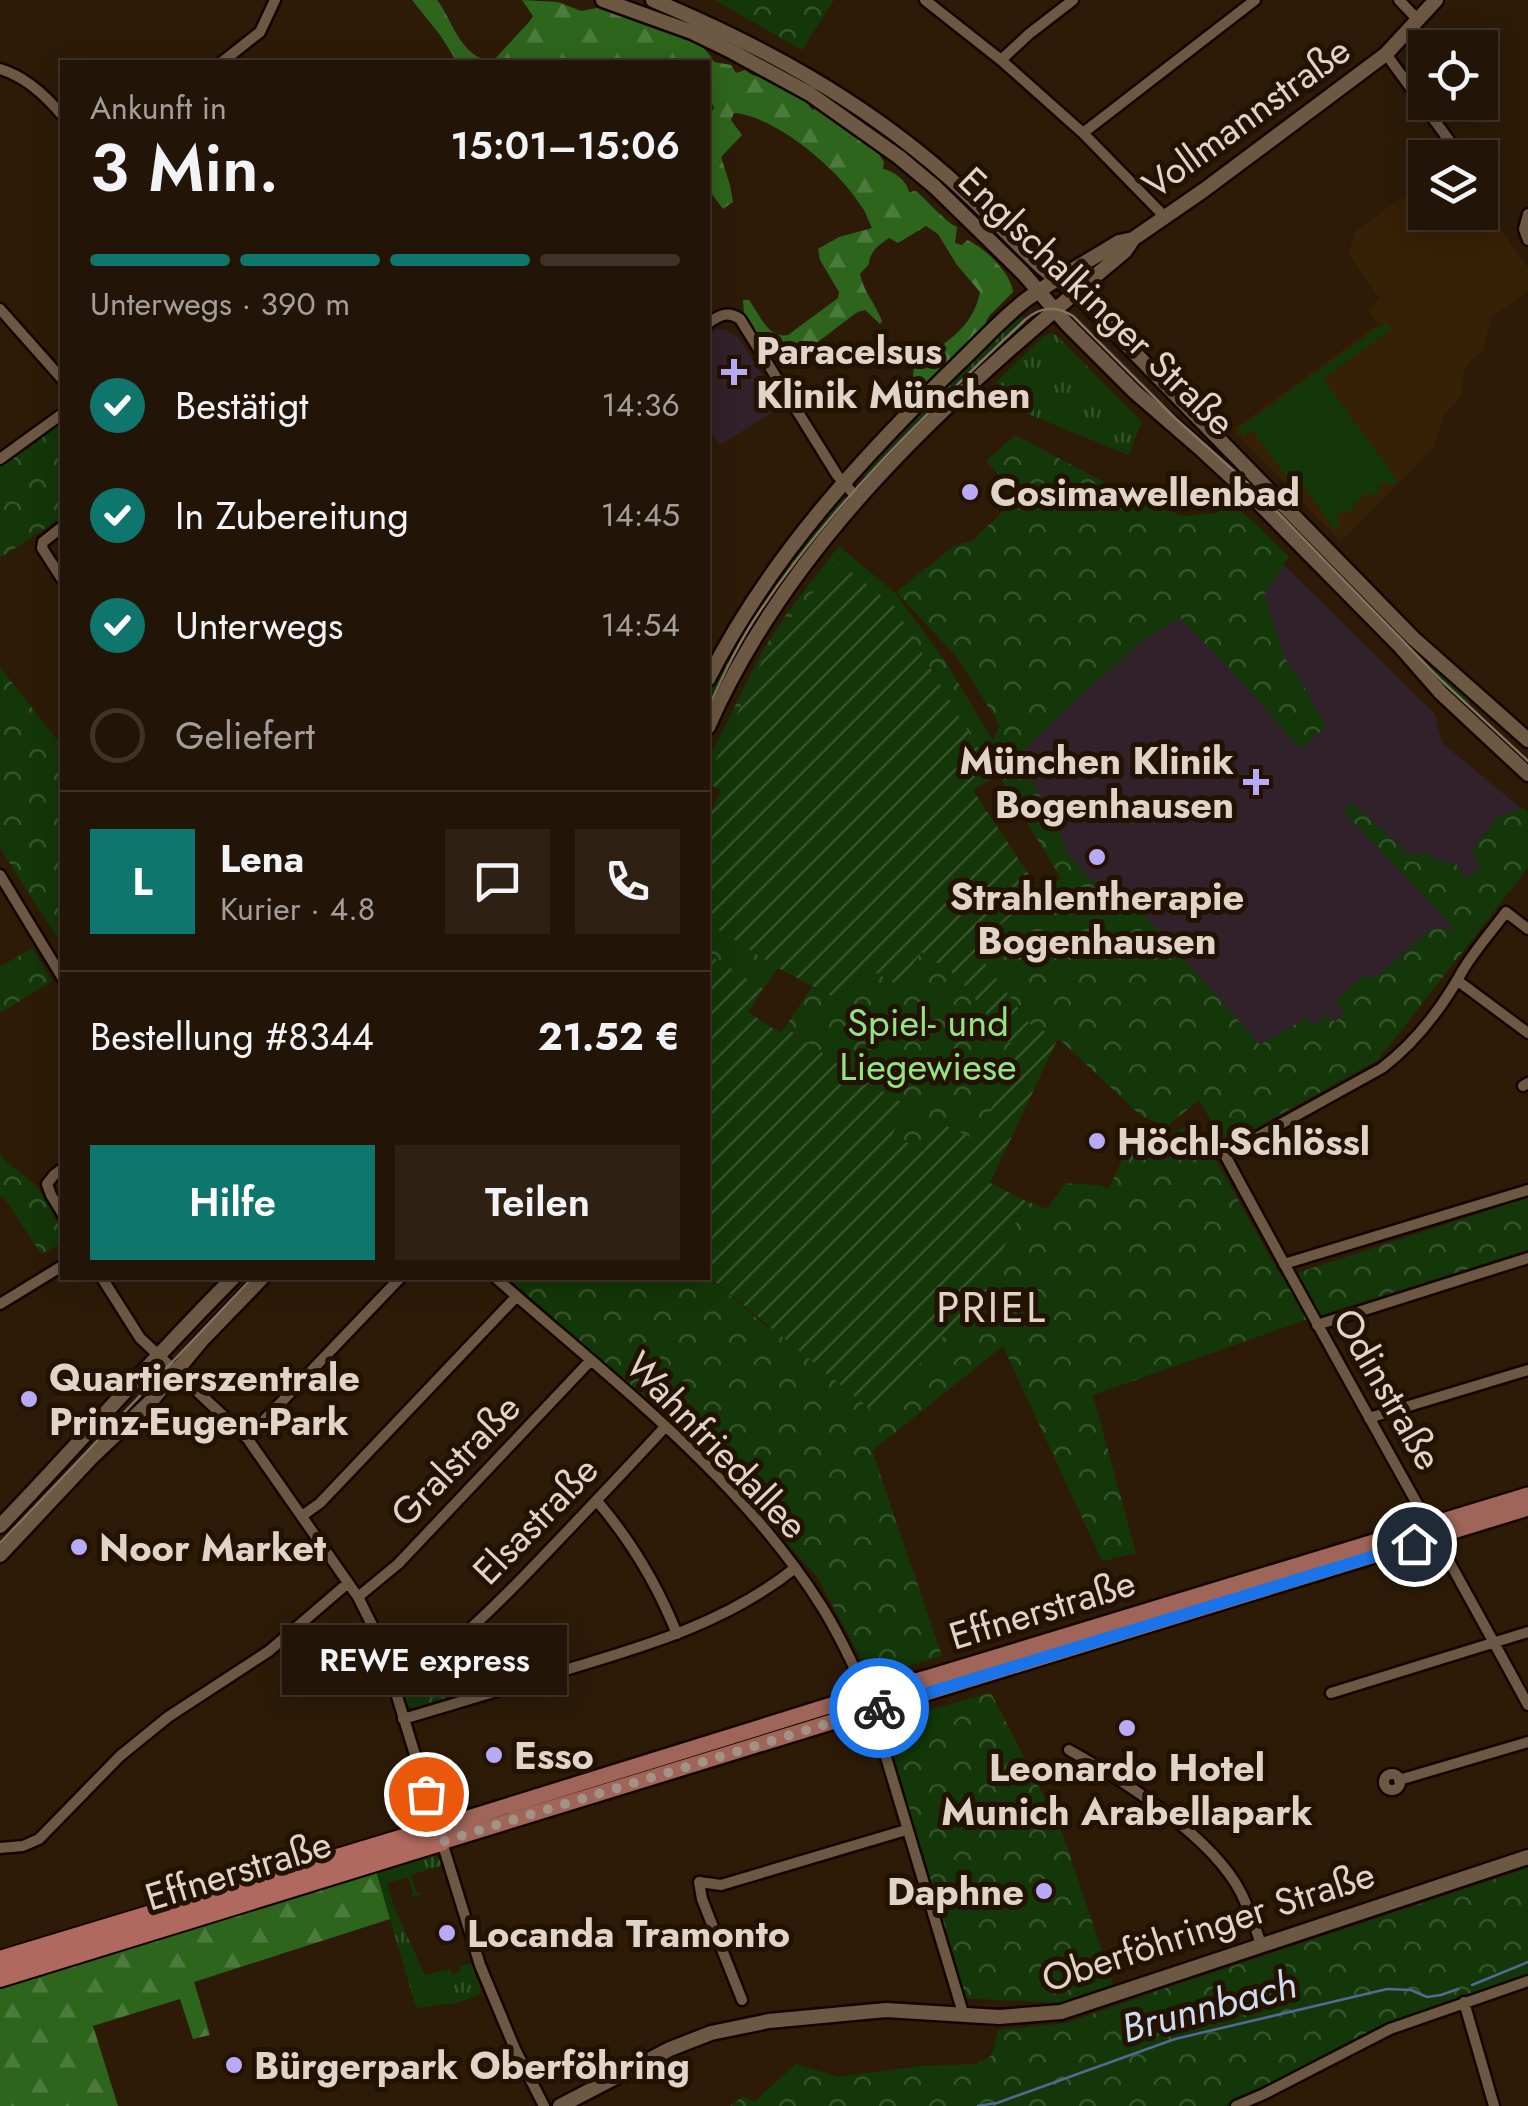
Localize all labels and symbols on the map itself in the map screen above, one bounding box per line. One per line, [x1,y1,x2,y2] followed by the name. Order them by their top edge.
[1131,23,1361,211] street label: Vollmannstraße
[946,154,1248,448] street label: Englschalkinger Straße
[756,323,1031,422] place label: Paracelsus Klinik München
[721,359,747,385] marker: Paracelsus Klinik München
[990,465,1300,520] place label: Cosimawellenbad
[959,481,981,503] marker: Cosimawellenbad
[959,733,1234,832] place label: München Klinik Bogenhausen
[1243,769,1269,795] marker: München Klinik Bogenhausen
[1086,846,1108,868] marker: Strahlentherapie Bogenhausen
[950,869,1244,968] place label: Strahlentherapie Bogenhausen
[839,995,1017,1094] park label: Spiel- und Liegewiese
[1117,1114,1370,1169] place label: Höchl-Schlössl
[1086,1130,1108,1152] marker: Höchl-Schlössl
[936,1277,1048,1338] district label: PRIEL
[1320,1298,1456,1480] street label: Odinstraße
[613,1339,821,1551] street label: Wahnfriedallee
[49,1350,360,1449] place label: Quartierszentrale Prinz-Eugen-Park
[377,1381,533,1539] street label: Gralstraße
[18,1388,40,1410] marker: Quartierszentrale Prinz-Eugen-Park
[460,1443,610,1597] street label: Elsastraße
[1372,1502,1457,1587] pin
[99,1520,326,1575] place label: Noor Market
[68,1536,90,1558] marker: Noor Market
[942,1555,1142,1663] street label: Effnerstraße
[284,1624,568,1694] callout: REWE express
[829,1658,929,1758] courier
[1116,1717,1138,1739] marker: Leonardo Hotel Munich Arabellapark
[514,1728,594,1783] place label: Esso
[941,1740,1313,1839] place label: Leonardo Hotel Munich Arabellapark
[483,1744,505,1766] marker: Esso
[384,1752,469,1837] pin
[138,1816,338,1924] street label: Effnerstraße
[1035,1846,1381,2006] street label: Oberföhringer Straße
[887,1864,1024,1919] place label: Daphne
[1033,1880,1055,1902] marker: Daphne
[467,1906,790,1961] place label: Locanda Tramonto
[436,1922,458,1944] marker: Locanda Tramonto
[1115,1955,1303,2057] water label: Brunnbach
[254,2038,690,2093] place label: Bürgerpark Oberföhring
[223,2054,245,2076] marker: Bürgerpark Oberföhring

